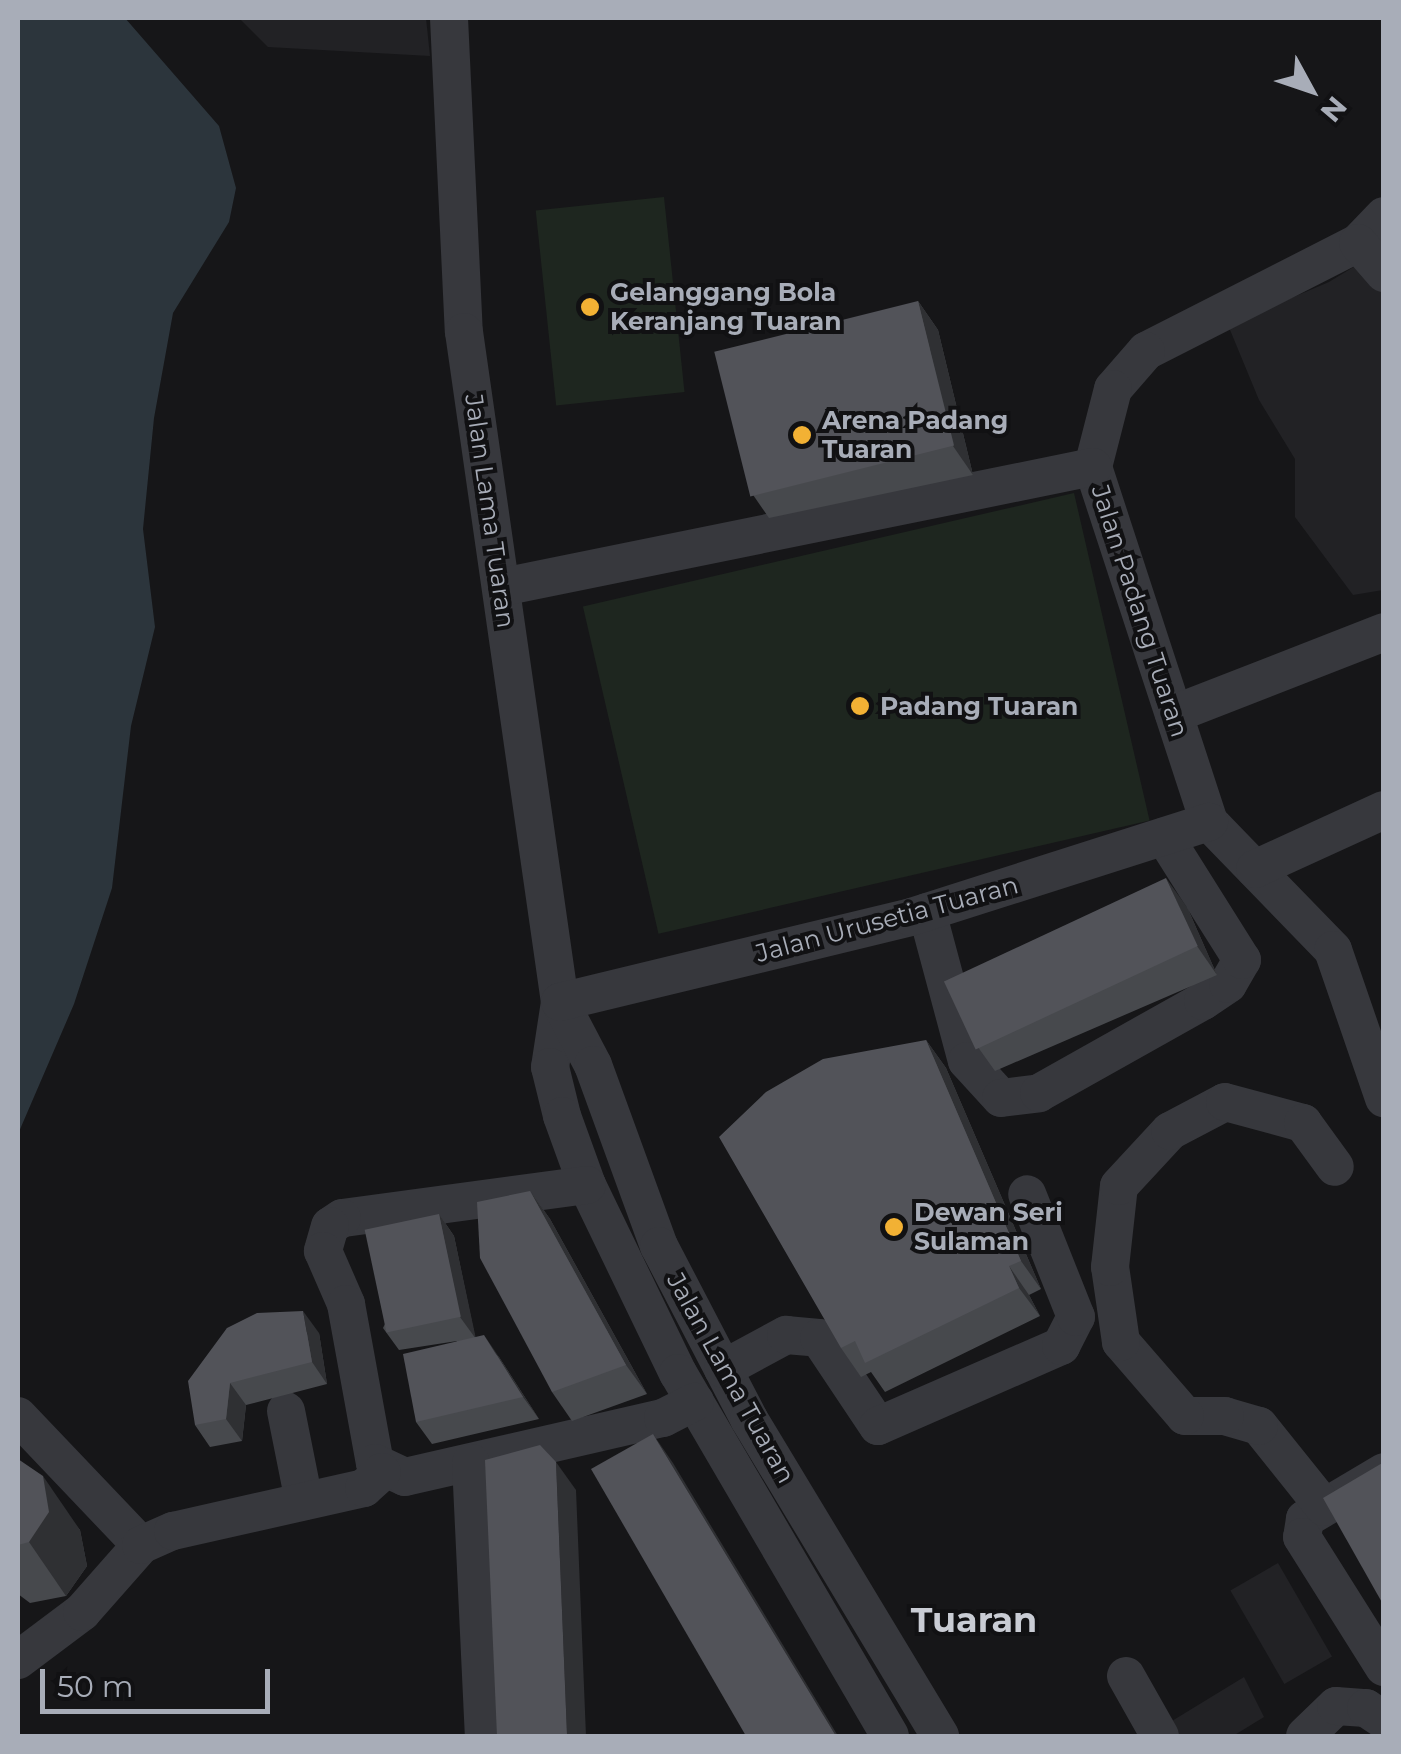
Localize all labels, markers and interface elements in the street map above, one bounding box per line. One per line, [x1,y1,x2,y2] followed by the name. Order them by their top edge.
[1261,40,1361,140] north arrow
[1314,90,1354,129] text: N
[610,278,842,337] place label: Gelanggang Bola Keranjang Tuaran
[579,296,601,318] marker: Gelanggang Bola Keranjang Tuaran
[459,392,521,630] street label: Jalan Lama Tuaran
[822,406,1008,465] place label: Arena Padang Tuaran
[791,424,813,446] marker: Arena Padang Tuaran
[1085,481,1195,741] street label: Jalan Padang Tuaran
[880,691,1078,721] place label: Padang Tuaran
[849,695,871,717] marker: Padang Tuaran
[752,870,1022,968] street label: Jalan Urusetia Tuaran
[914,1198,1063,1257] place label: Dewan Seri Sulaman
[883,1216,905,1238] marker: Dewan Seri Sulaman
[661,1268,801,1488] street label: Jalan Lama Tuaran
[911,1599,1037,1641] district label: Tuaran
[45,1649,275,1711] scale bar
[57,1668,134,1705] text: 50 m

